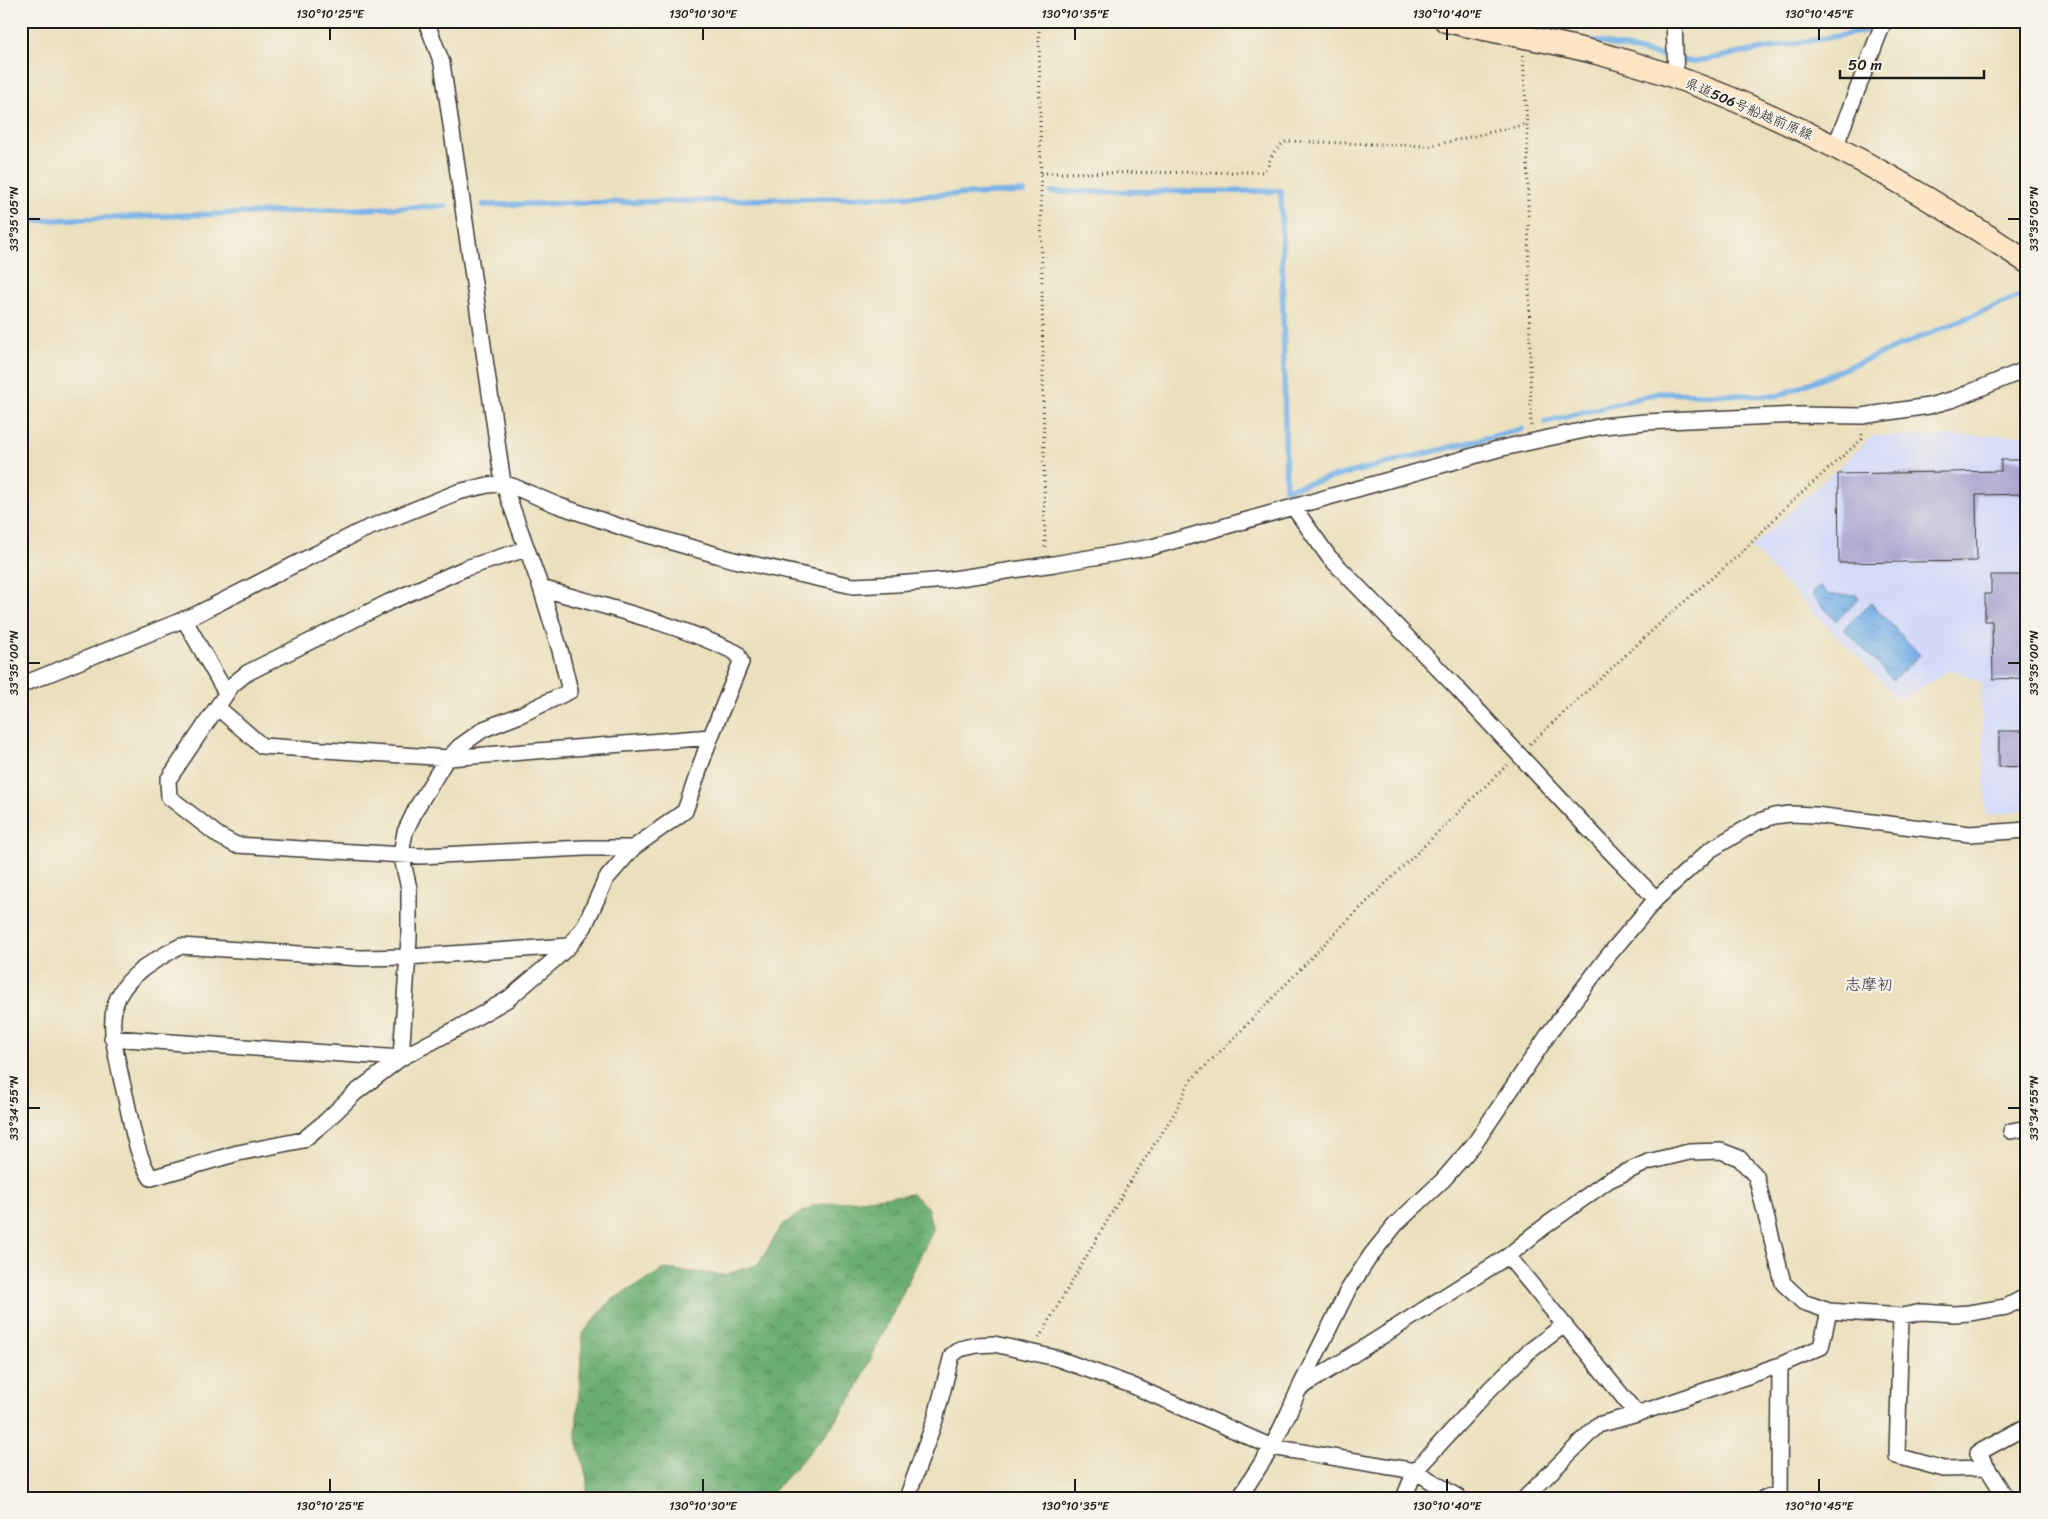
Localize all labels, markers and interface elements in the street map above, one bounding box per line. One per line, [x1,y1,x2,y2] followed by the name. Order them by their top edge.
[296,3,365,25] text: 130°10'25"E
[669,3,738,25] text: 130°10'30"E
[1041,3,1110,25] text: 130°10'35"E
[1413,3,1483,25] text: 130°10'40"E
[1785,3,1854,25] text: 130°10'45"E
[1840,48,1984,80] scale bar
[1848,52,1883,78] text: 50 m
[1681,71,1817,147] street label: 県道506号船越前原線
[3,186,25,251] text: 33°35'05"N
[2023,186,2045,251] text: 33°35'05"N
[3,630,25,696] text: 33°35'00"N
[2023,630,2045,696] text: 33°35'00"N
[1845,970,1893,999] district label: 志摩初
[3,1075,25,1140] text: 33°34'55"N
[2023,1075,2045,1140] text: 33°34'55"N
[296,1495,365,1517] text: 130°10'25"E
[669,1495,738,1517] text: 130°10'30"E
[1041,1495,1110,1517] text: 130°10'35"E
[1413,1495,1483,1517] text: 130°10'40"E
[1785,1495,1854,1517] text: 130°10'45"E

